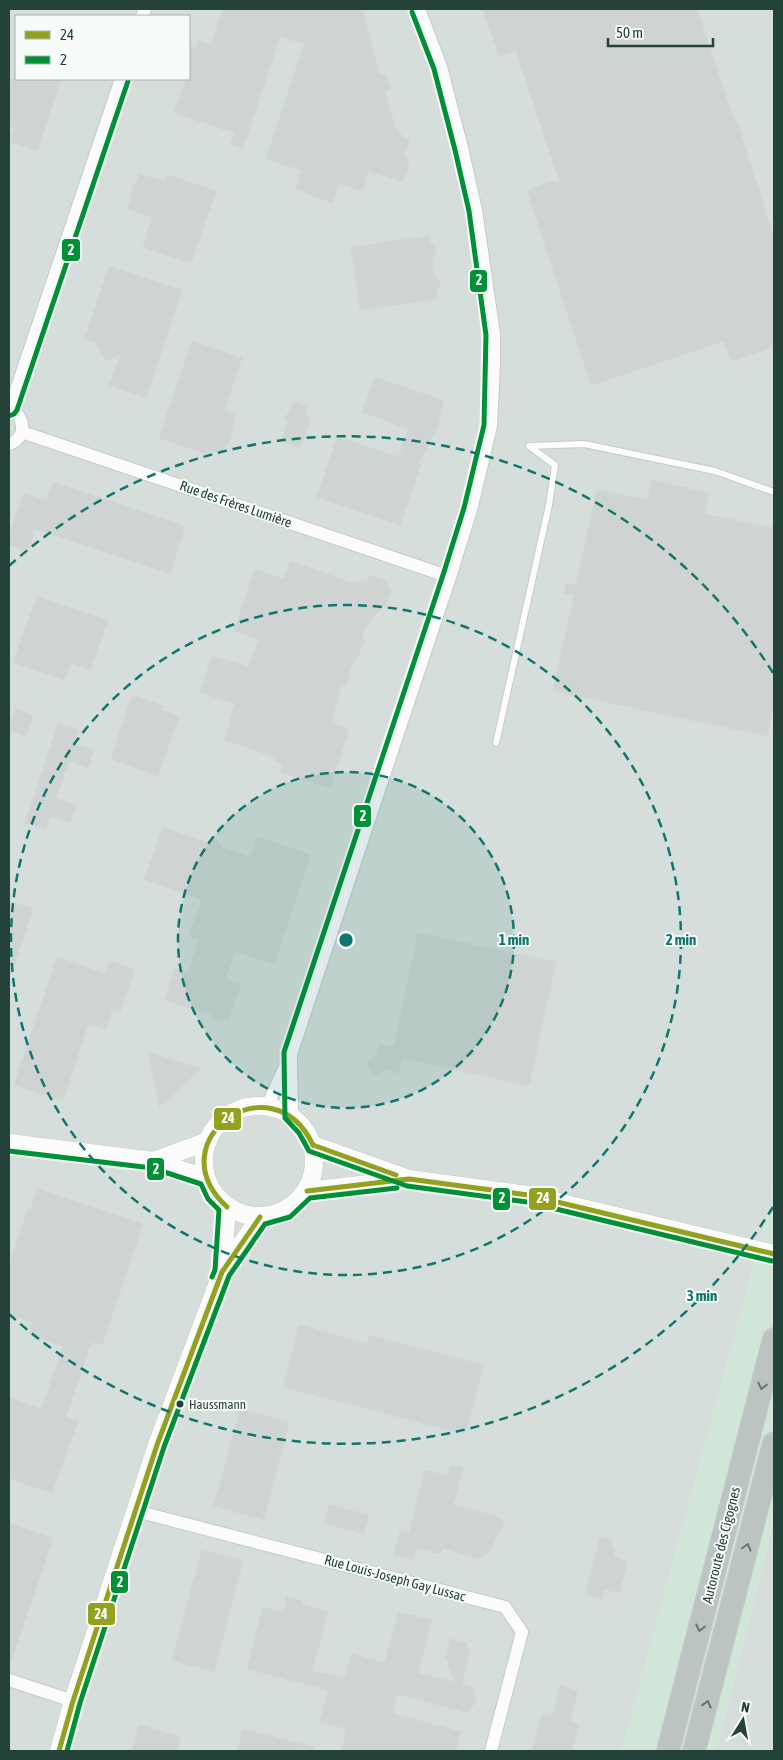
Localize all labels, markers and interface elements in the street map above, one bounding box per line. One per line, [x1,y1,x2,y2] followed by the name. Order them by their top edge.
[15,15,190,80] legend
[608,15,713,47] scale bar
[616,24,643,41] text: 50 m
[60,26,74,43] text: 24
[60,51,67,68] text: 2
[61,238,81,262] line badge: 2
[68,242,75,258] text: 2
[469,269,488,293] line badge: 2
[476,272,483,288] text: 2
[178,477,294,531] street label: Rue des Frères Lumière
[353,804,372,828] line badge: 2
[360,808,367,824] text: 2
[337,931,355,949] centre of rings
[499,931,529,948] text: 1 min
[666,931,696,948] text: 2 min
[213,1107,242,1131] line badge: 24
[221,1110,235,1126] text: 24
[146,1157,165,1181] line badge: 2
[153,1161,160,1177] text: 2
[492,1187,511,1211] line badge: 2
[528,1187,557,1211] line badge: 24
[499,1190,506,1206] text: 2
[536,1190,550,1206] text: 24
[687,1287,717,1304] text: 3 min
[757,1382,768,1391] one-way arrow
[189,1397,246,1412] place label: Haussmann
[175,1399,185,1409] marker: Haussmann
[699,1485,743,1605] street label: Autoroute des Cigognes
[741,1542,752,1551] one-way arrow
[323,1551,468,1605] street label: Rue Louis-Joseph Gay Lussac
[110,1570,129,1594] line badge: 2
[117,1574,124,1590] text: 2
[87,1602,116,1626] line badge: 24
[94,1606,108,1622] text: 24
[695,1624,706,1633] one-way arrow
[718,1695,768,1745] north arrow
[740,1699,751,1716] text: N
[701,1701,711,1709] one-way arrow

